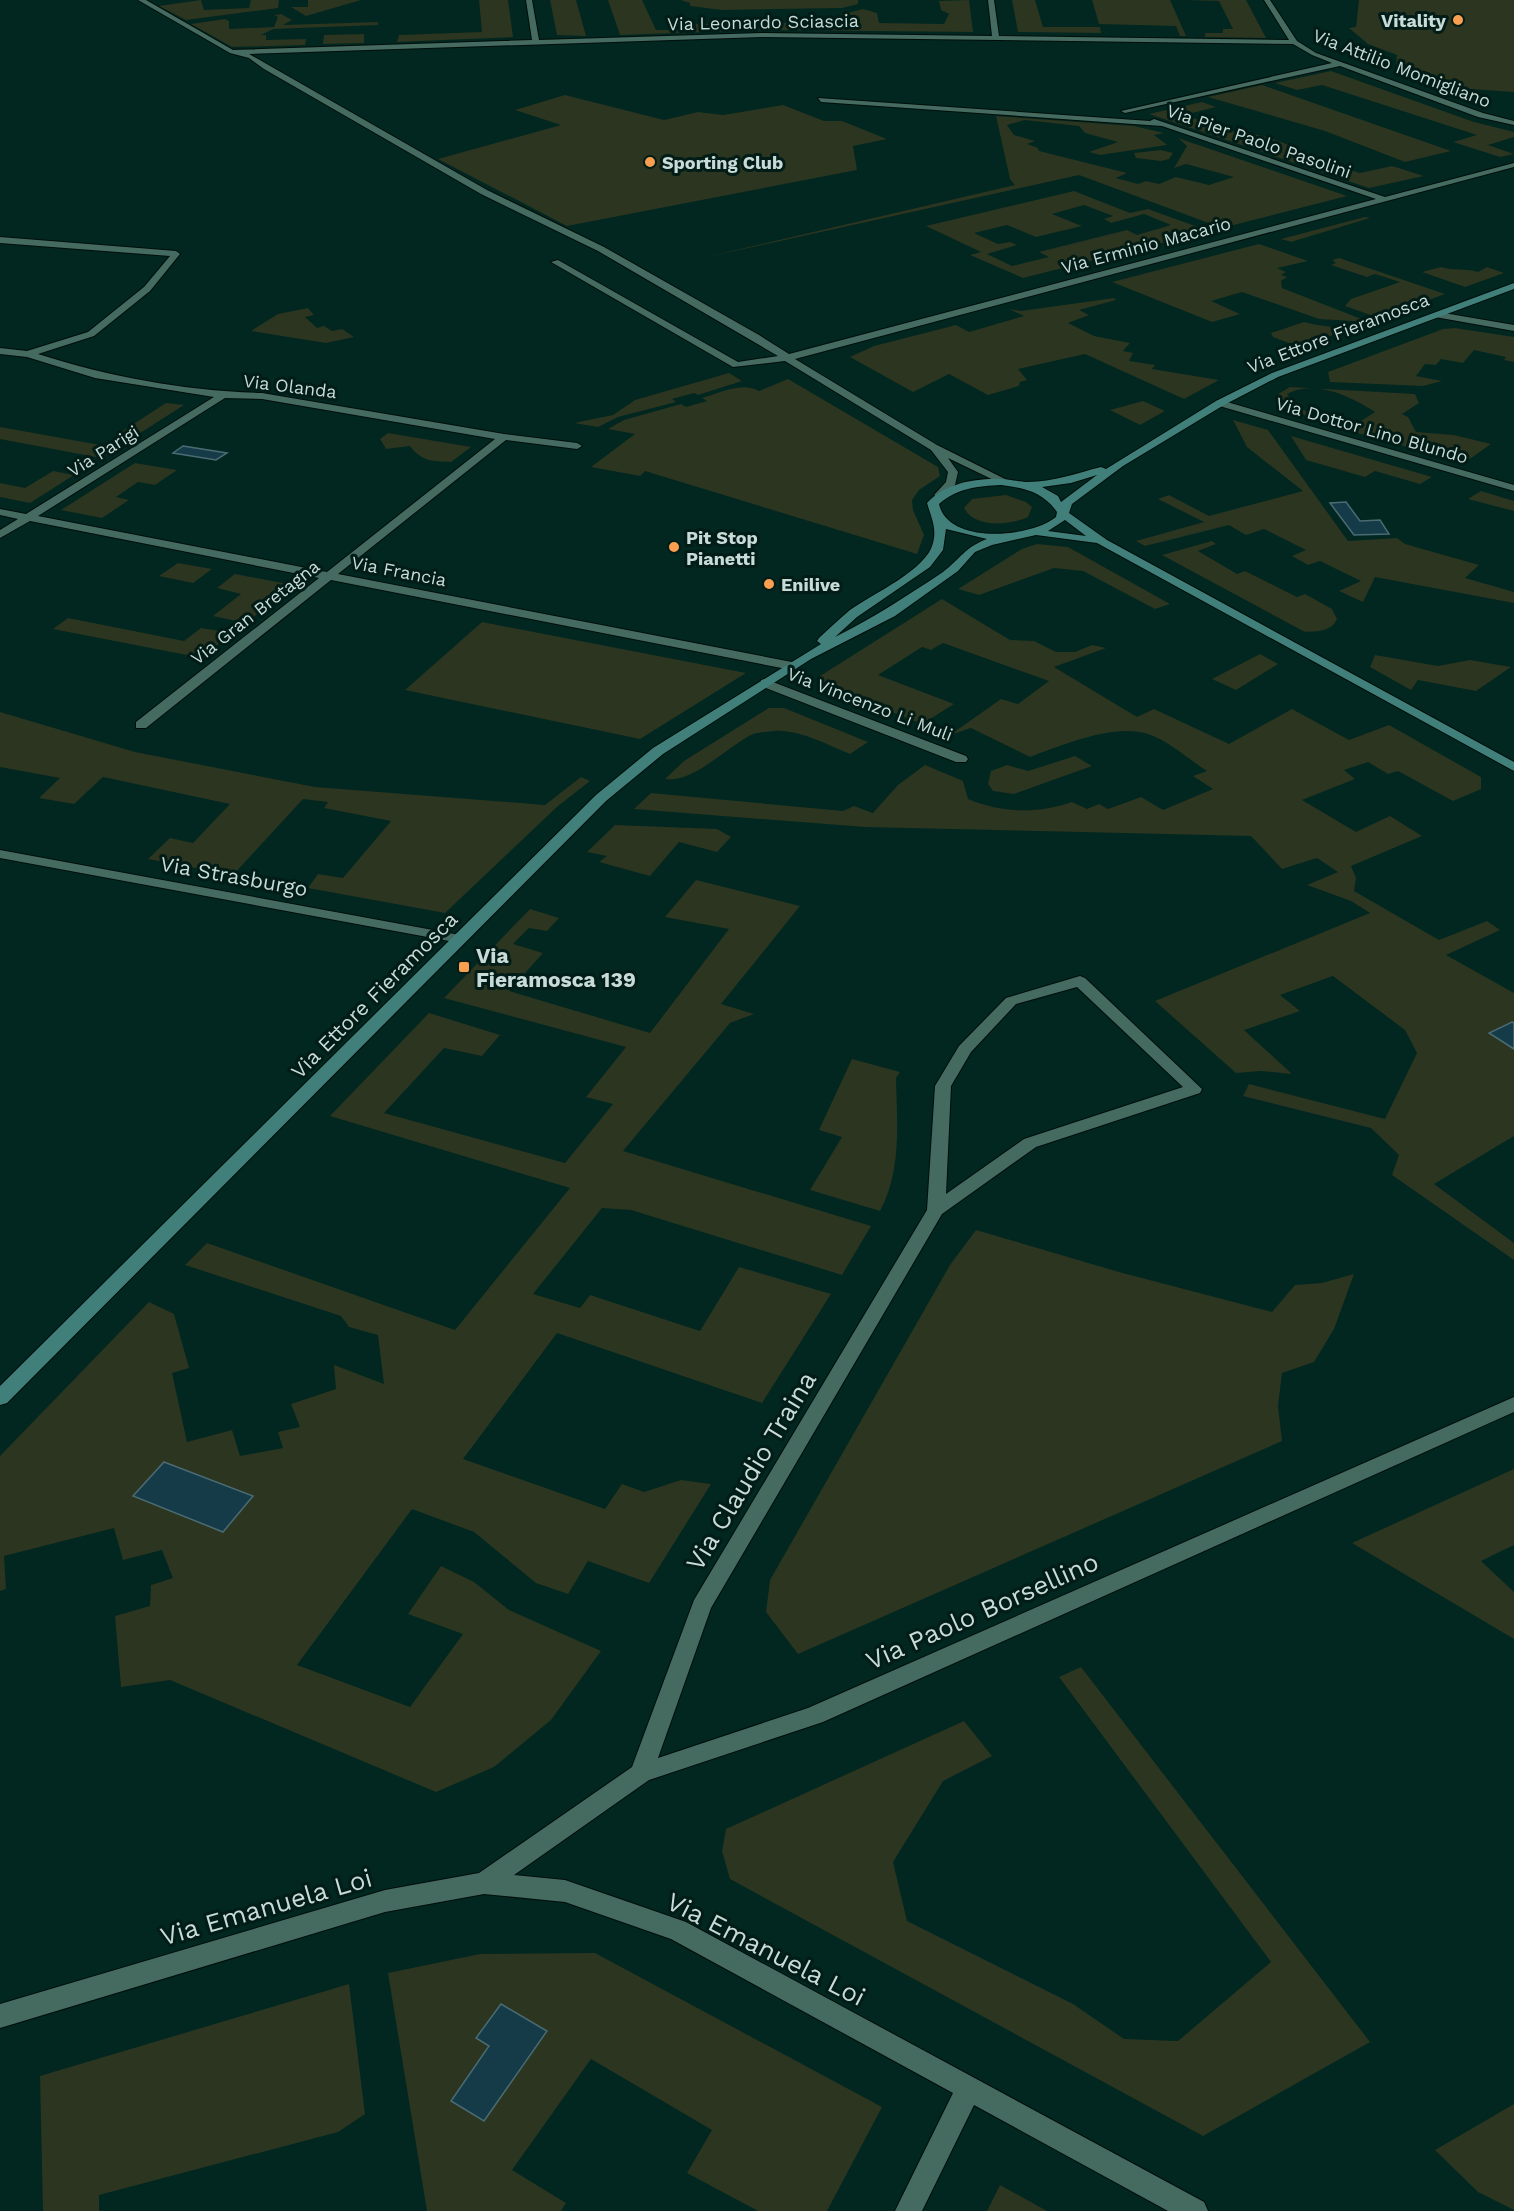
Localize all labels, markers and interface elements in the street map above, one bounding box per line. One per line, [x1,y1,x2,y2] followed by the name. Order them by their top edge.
[667,10,859,34] street label: Via Leonardo Sciascia
[1381,10,1447,31] place label: Vitality
[1451,13,1465,27] marker: Vitality
[1310,24,1494,112] street label: Via Attilio Momigliano
[1164,100,1354,182] street label: Via Pier Paolo Pasolini
[662,152,783,173] place label: Sporting Club
[643,155,657,169] marker: Sporting Club
[1059,212,1233,278] street label: Via Erminio Macario
[1244,289,1432,377] street label: Via Ettore Fieramosca
[242,370,338,402] street label: Via Olanda
[1273,392,1471,468] street label: Via Dottor Lino Blundo
[64,421,142,481] street label: Via Parigi
[686,527,758,569] place label: Pit Stop Pianetti
[667,540,681,554] marker: Pit Stop Pianetti
[350,552,448,590] street label: Via Francia
[186,555,324,669] street label: Via Gran Bretagna
[781,574,840,595] place label: Enilive
[762,577,776,591] marker: Enilive
[784,663,956,745] street label: Via Vincenzo Li Muli
[158,851,310,901] street label: Via Strasburgo
[286,907,462,1083] street label: Via Ettore Fieramosca
[476,943,636,992] place label: Via Fieramosca 139
[457,960,471,974] marker: Via Fieramosca 139
[680,1366,822,1576] street label: Via Claudio Traina
[861,1546,1103,1676] street label: Via Paolo Borsellino
[157,1862,375,1952] street label: Via Emanuela Loi
[662,1886,870,2012] street label: Via Emanuela Loi

